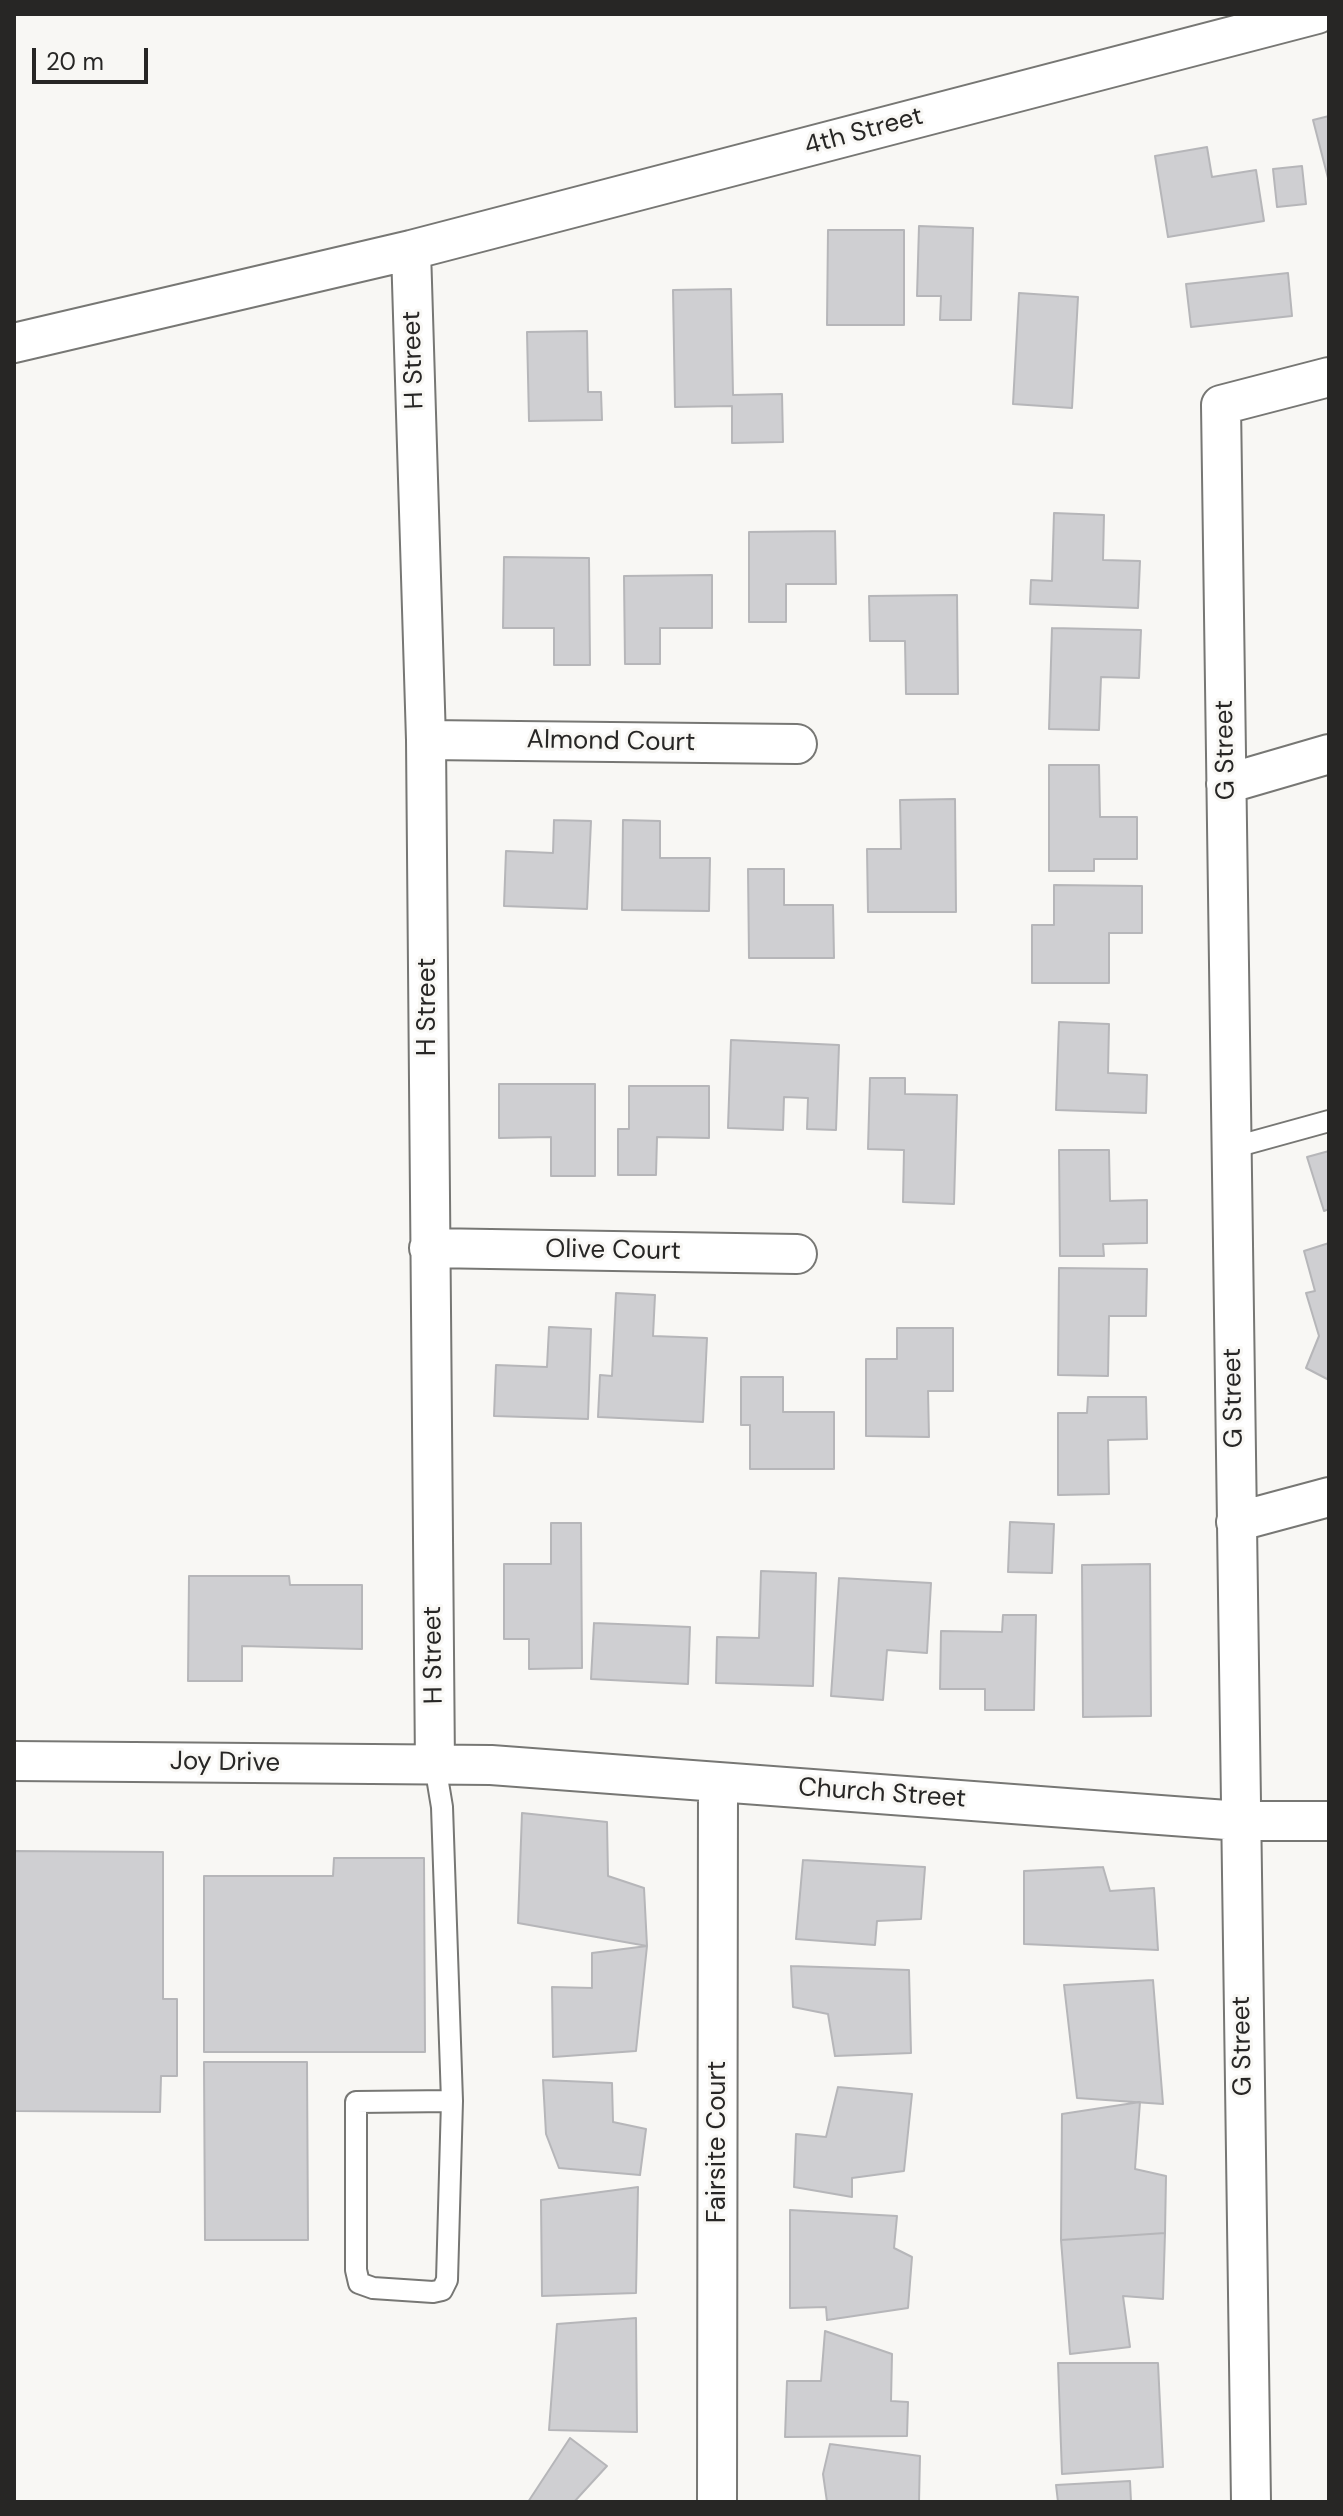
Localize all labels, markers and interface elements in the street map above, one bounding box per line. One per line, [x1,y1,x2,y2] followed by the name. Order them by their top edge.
[36,32,152,82] scale bar
[46,46,104,77] text: 20 m
[801,101,927,163] street label: 4th Street
[397,310,431,410] street label: H Street
[1210,700,1242,800] street label: G Street
[526,725,696,759] street label: Almond Court
[412,958,444,1056] street label: H Street
[545,1234,681,1268] street label: Olive Court
[1218,1348,1250,1448] street label: G Street
[418,1606,450,1704] street label: H Street
[170,1746,280,1780] street label: Joy Drive
[797,1773,967,1815] street label: Church Street
[1227,1996,1259,2096] street label: G Street
[702,2061,734,2223] street label: Fairsite Court

